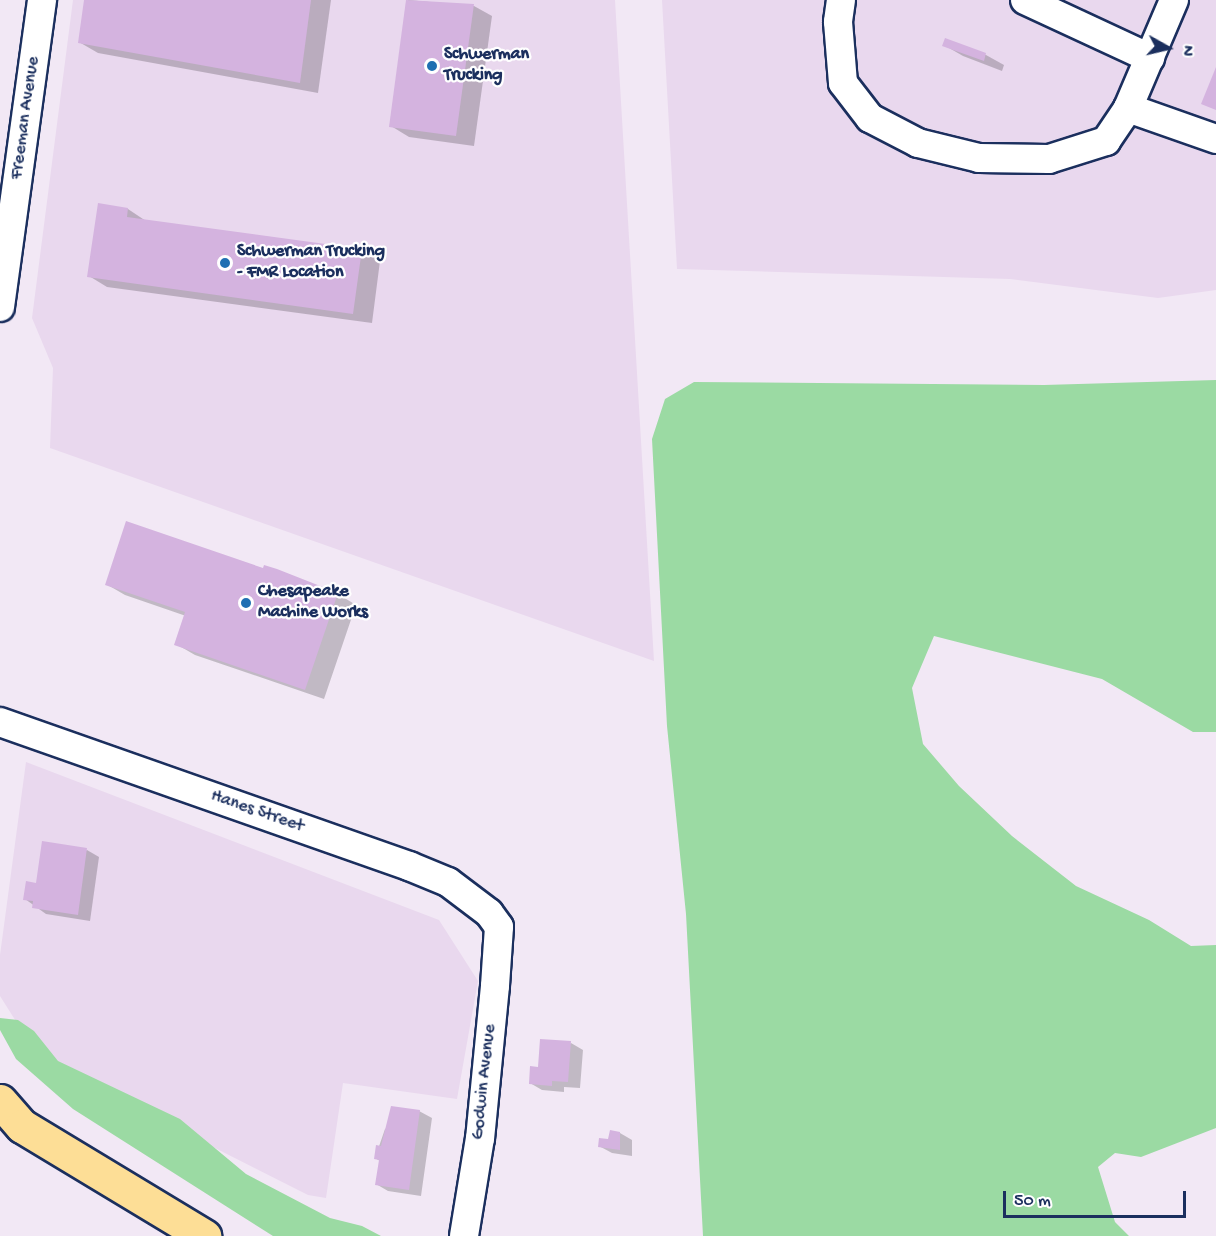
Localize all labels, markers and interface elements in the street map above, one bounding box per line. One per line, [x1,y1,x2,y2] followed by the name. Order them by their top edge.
[1138,18,1198,78] north arrow
[1176,44,1196,57] text: N
[444,45,529,88] place label: Schwerman Trucking
[7,55,45,181] street label: Freeman Avenue
[425,59,439,73] marker: Schwerman Trucking
[237,242,385,284] place label: Schwerman Trucking - FMR Location
[218,256,232,270] marker: Schwerman Trucking - FMR Location
[258,582,368,624] place label: Chesapeake Machine Works
[239,596,253,610] marker: Chesapeake Machine Works
[208,786,306,838] street label: Hanes Street
[468,1023,502,1141] street label: Godwin Avenue
[1006,1179,1189,1217] scale bar
[1014,1191,1051,1212] text: 50 m

